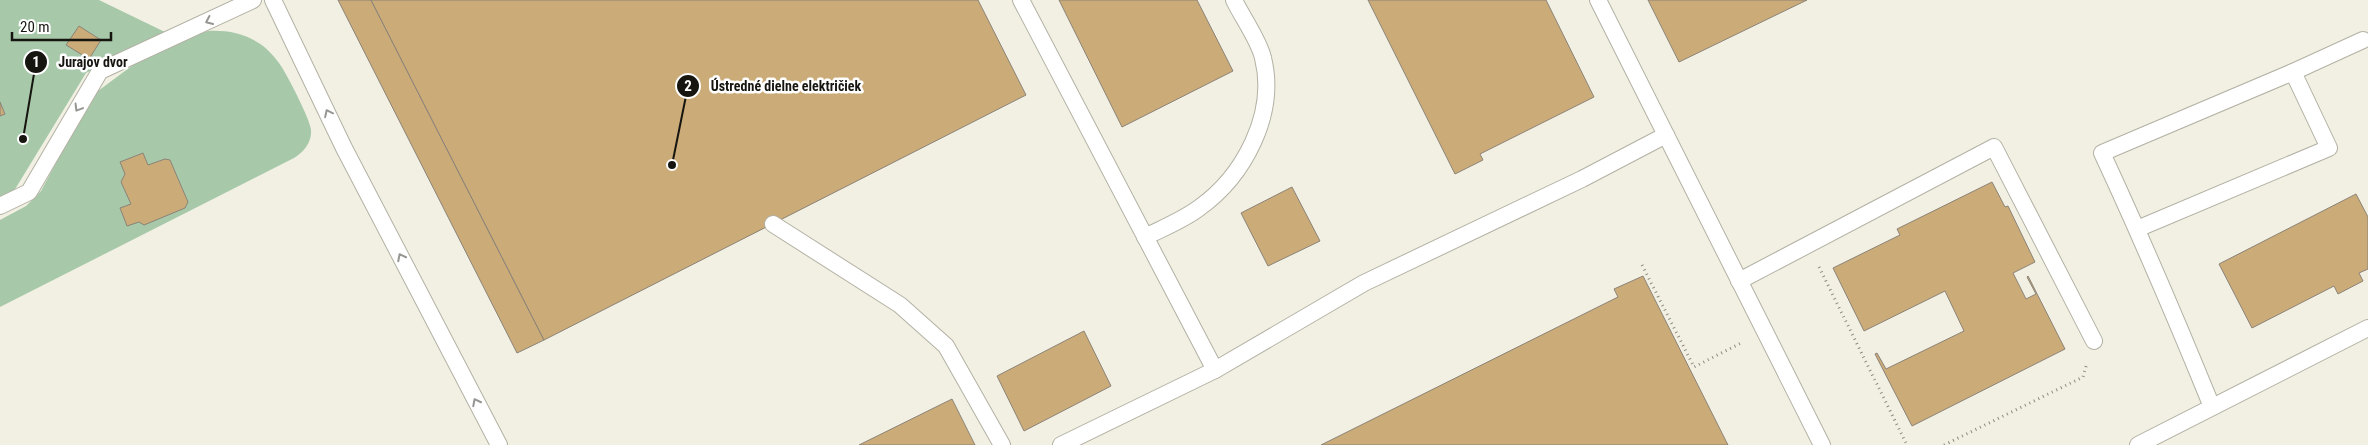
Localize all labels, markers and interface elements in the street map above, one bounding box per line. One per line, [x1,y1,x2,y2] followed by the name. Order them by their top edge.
[12,10,111,42] scale bar
[205,14,214,24] one-way arrow
[20,18,50,36] text: 20 m
[23,47,137,76] callout: Jurajov dvor
[32,53,40,71] text: 1
[58,54,128,70] text: Jurajov dvor
[675,71,871,100] callout: Ústredné dielne električiek
[684,77,692,95] text: 2
[711,77,862,94] text: Ústredné dielne električiek
[75,102,85,111] one-way arrow
[323,109,334,118] one-way arrow
[397,254,407,263] one-way arrow
[472,398,482,407] one-way arrow

